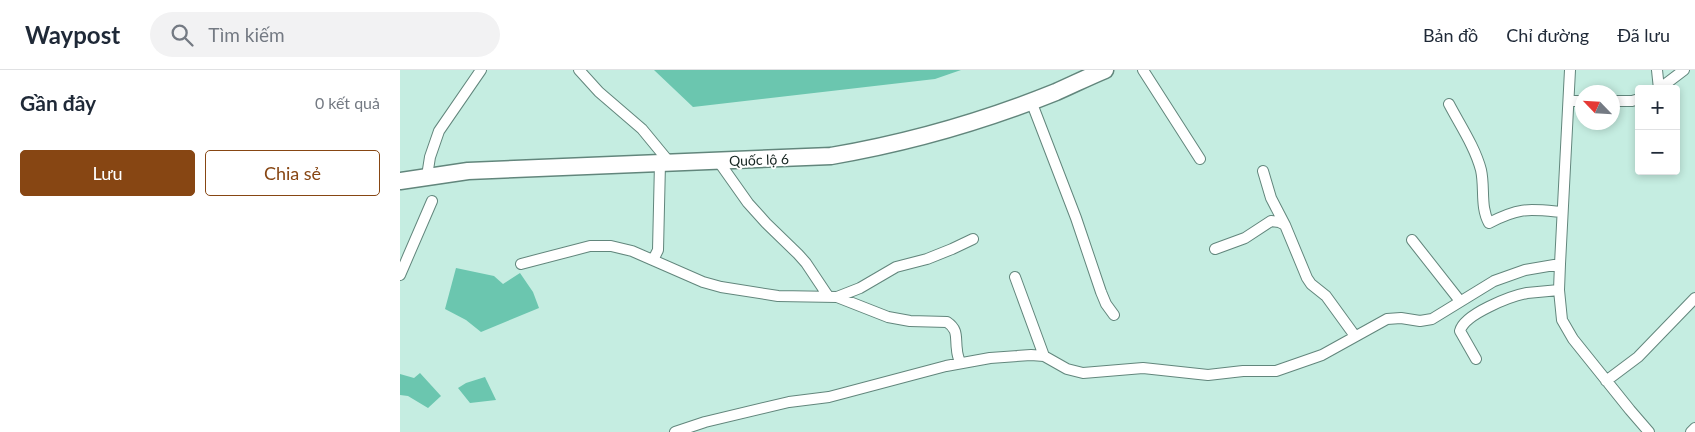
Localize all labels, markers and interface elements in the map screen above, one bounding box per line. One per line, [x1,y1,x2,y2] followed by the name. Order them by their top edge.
[150,12,500,57] search box
[25,20,120,49] text: Waypost
[168,21,196,49] icon: search
[208,23,285,46] text: Tìm kiếm
[1423,24,1478,46] text: Bản đồ
[1506,24,1589,46] text: Chỉ đường
[1617,24,1670,46] text: Đã lưu
[1575,85,1620,130] north arrow
[1635,85,1680,175] map controls
[1635,85,1680,130] button: +
[20,90,96,115] text: Gần đây
[315,93,380,112] text: 0 kết quả
[1635,130,1680,175] button: −
[20,150,195,196] button: Lưu
[205,150,380,196] button: Chia sẻ
[729,150,789,169] street label: Quốc lộ 6

